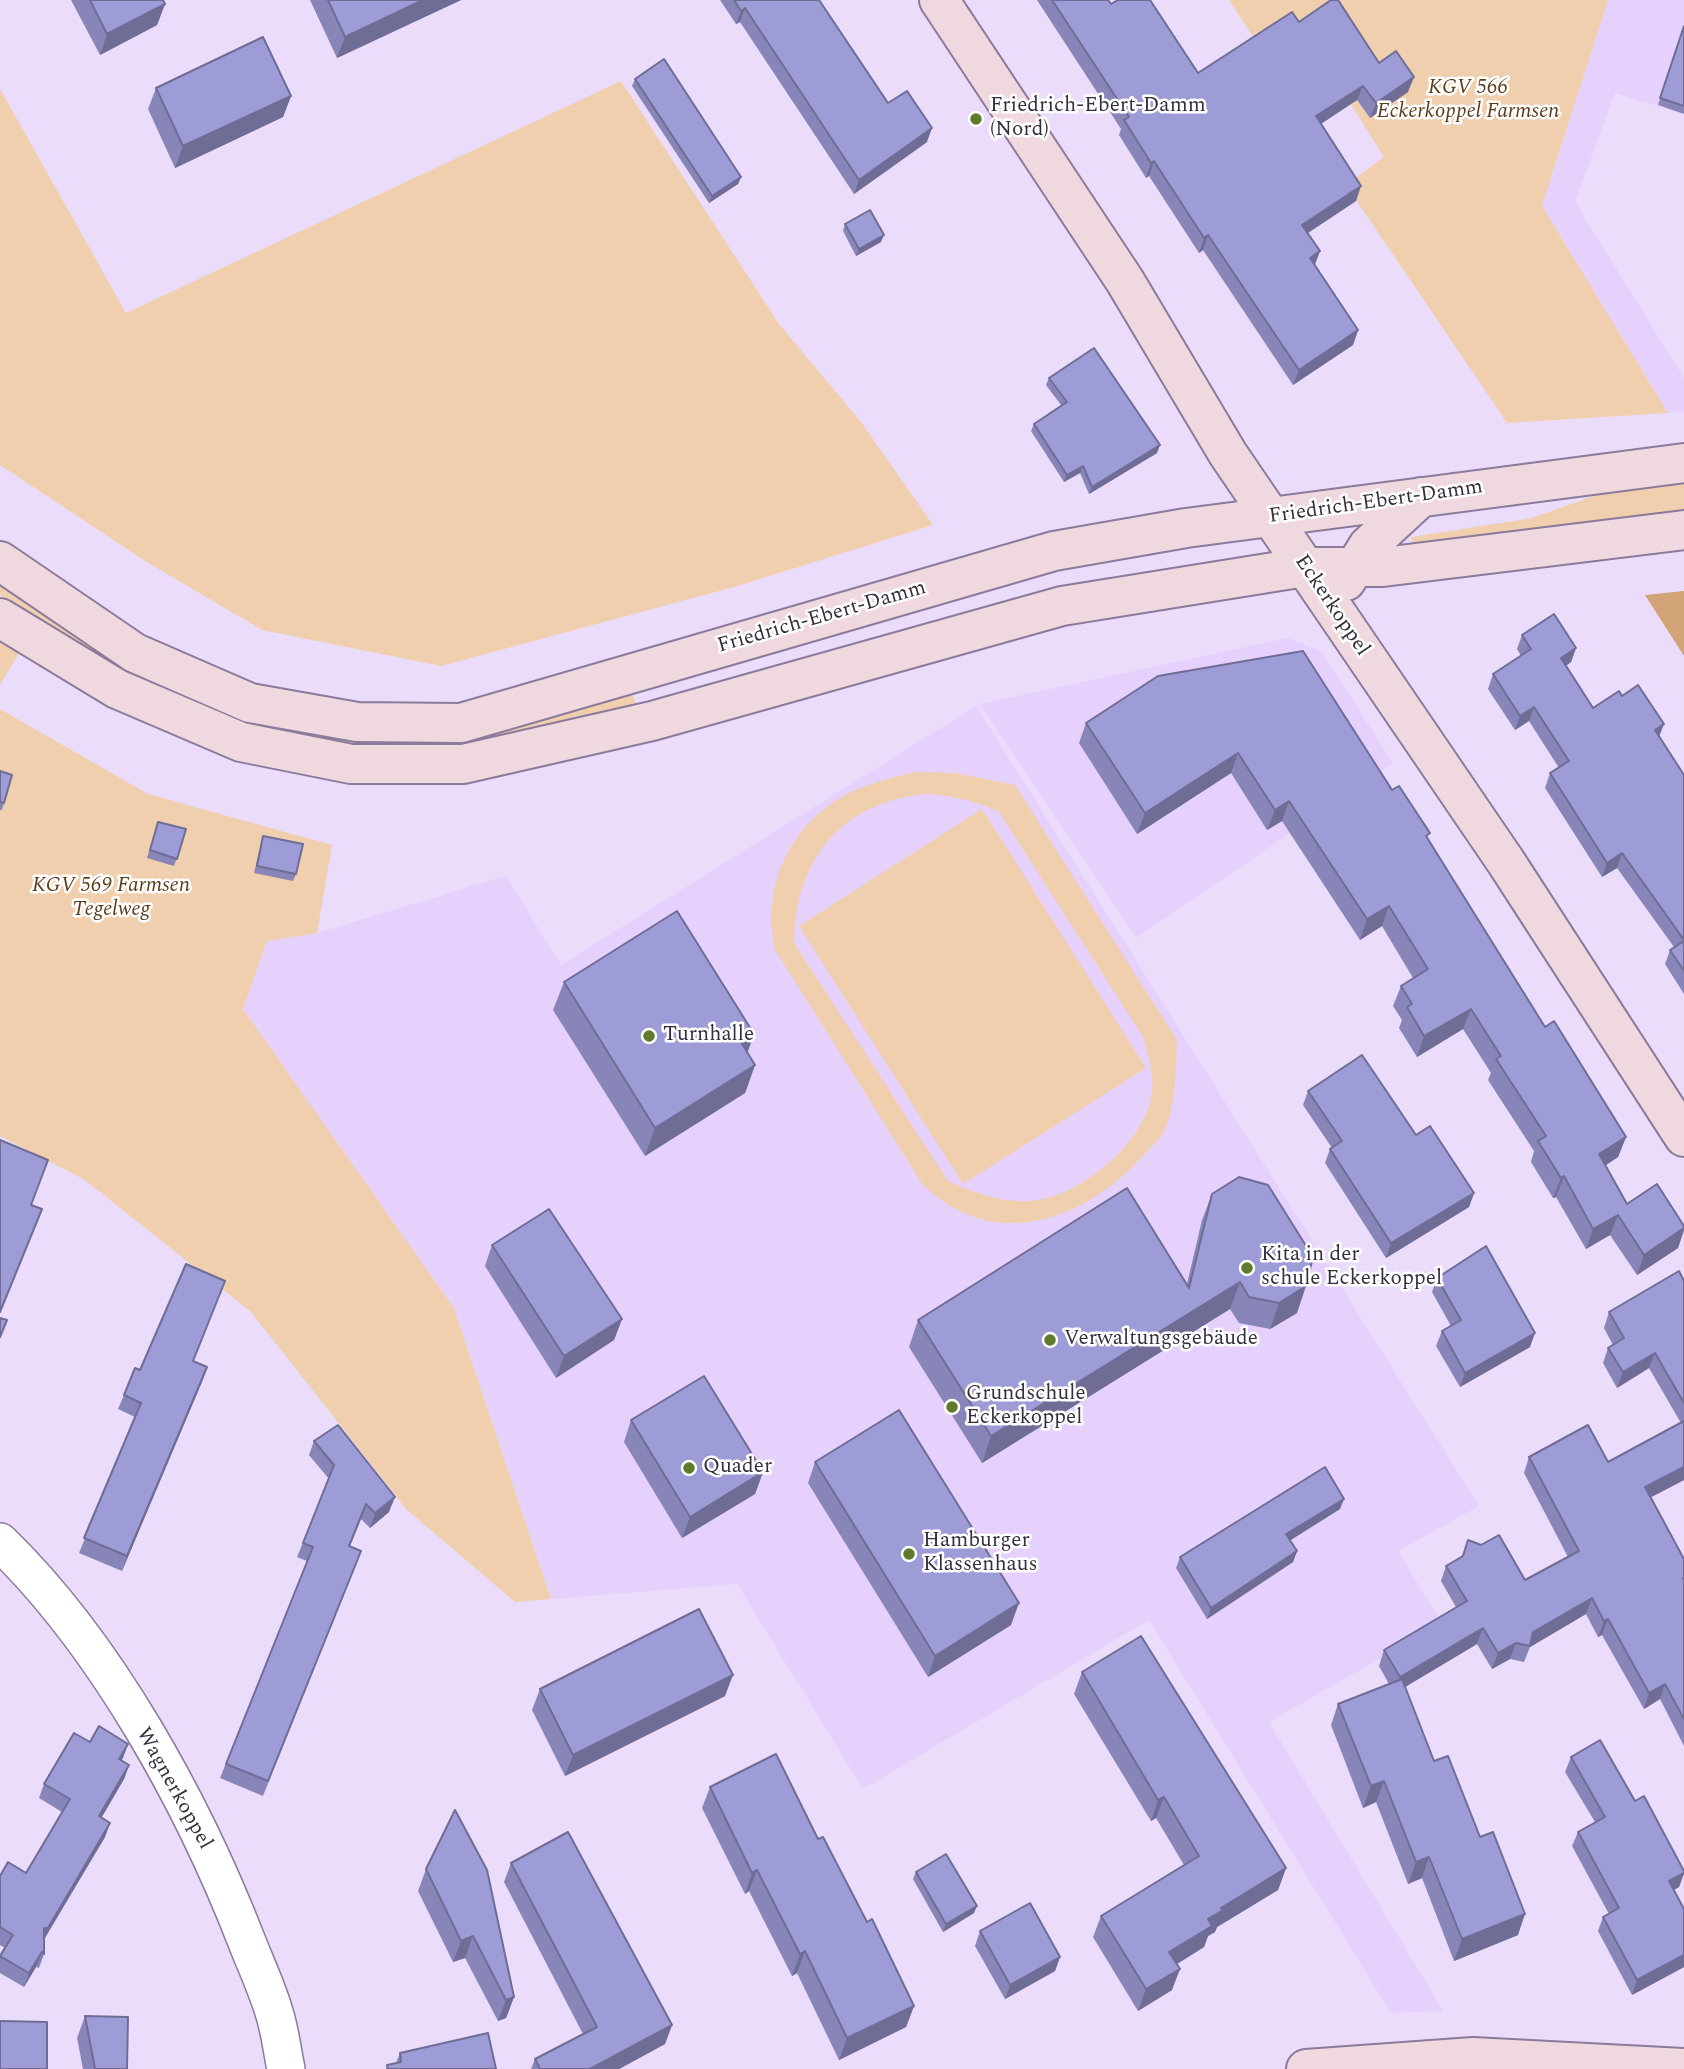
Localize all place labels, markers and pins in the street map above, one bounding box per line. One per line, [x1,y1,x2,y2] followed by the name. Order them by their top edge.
[990,94,1206,144] place label: Friedrich-Ebert-Damm (Nord)
[968,111,984,127] marker: Friedrich-Ebert-Damm (Nord)
[663,1023,754,1049] place label: Turnhalle
[641,1028,657,1044] marker: Turnhalle
[1261,1243,1442,1293] place label: Kita in der schule Eckerkoppel
[1239,1260,1255,1276] marker: Kita in der schule Eckerkoppel
[1064,1327,1258,1353] place label: Verwaltungsgebäude
[1042,1332,1058,1348] marker: Verwaltungsgebäude
[966,1382,1086,1432] place label: Grundschule Eckerkoppel
[944,1399,960,1415] marker: Grundschule Eckerkoppel
[703,1455,772,1481] place label: Quader
[681,1460,697,1476] marker: Quader
[923,1529,1038,1579] place label: Hamburger Klassenhaus
[901,1546,917,1562] marker: Hamburger Klassenhaus

